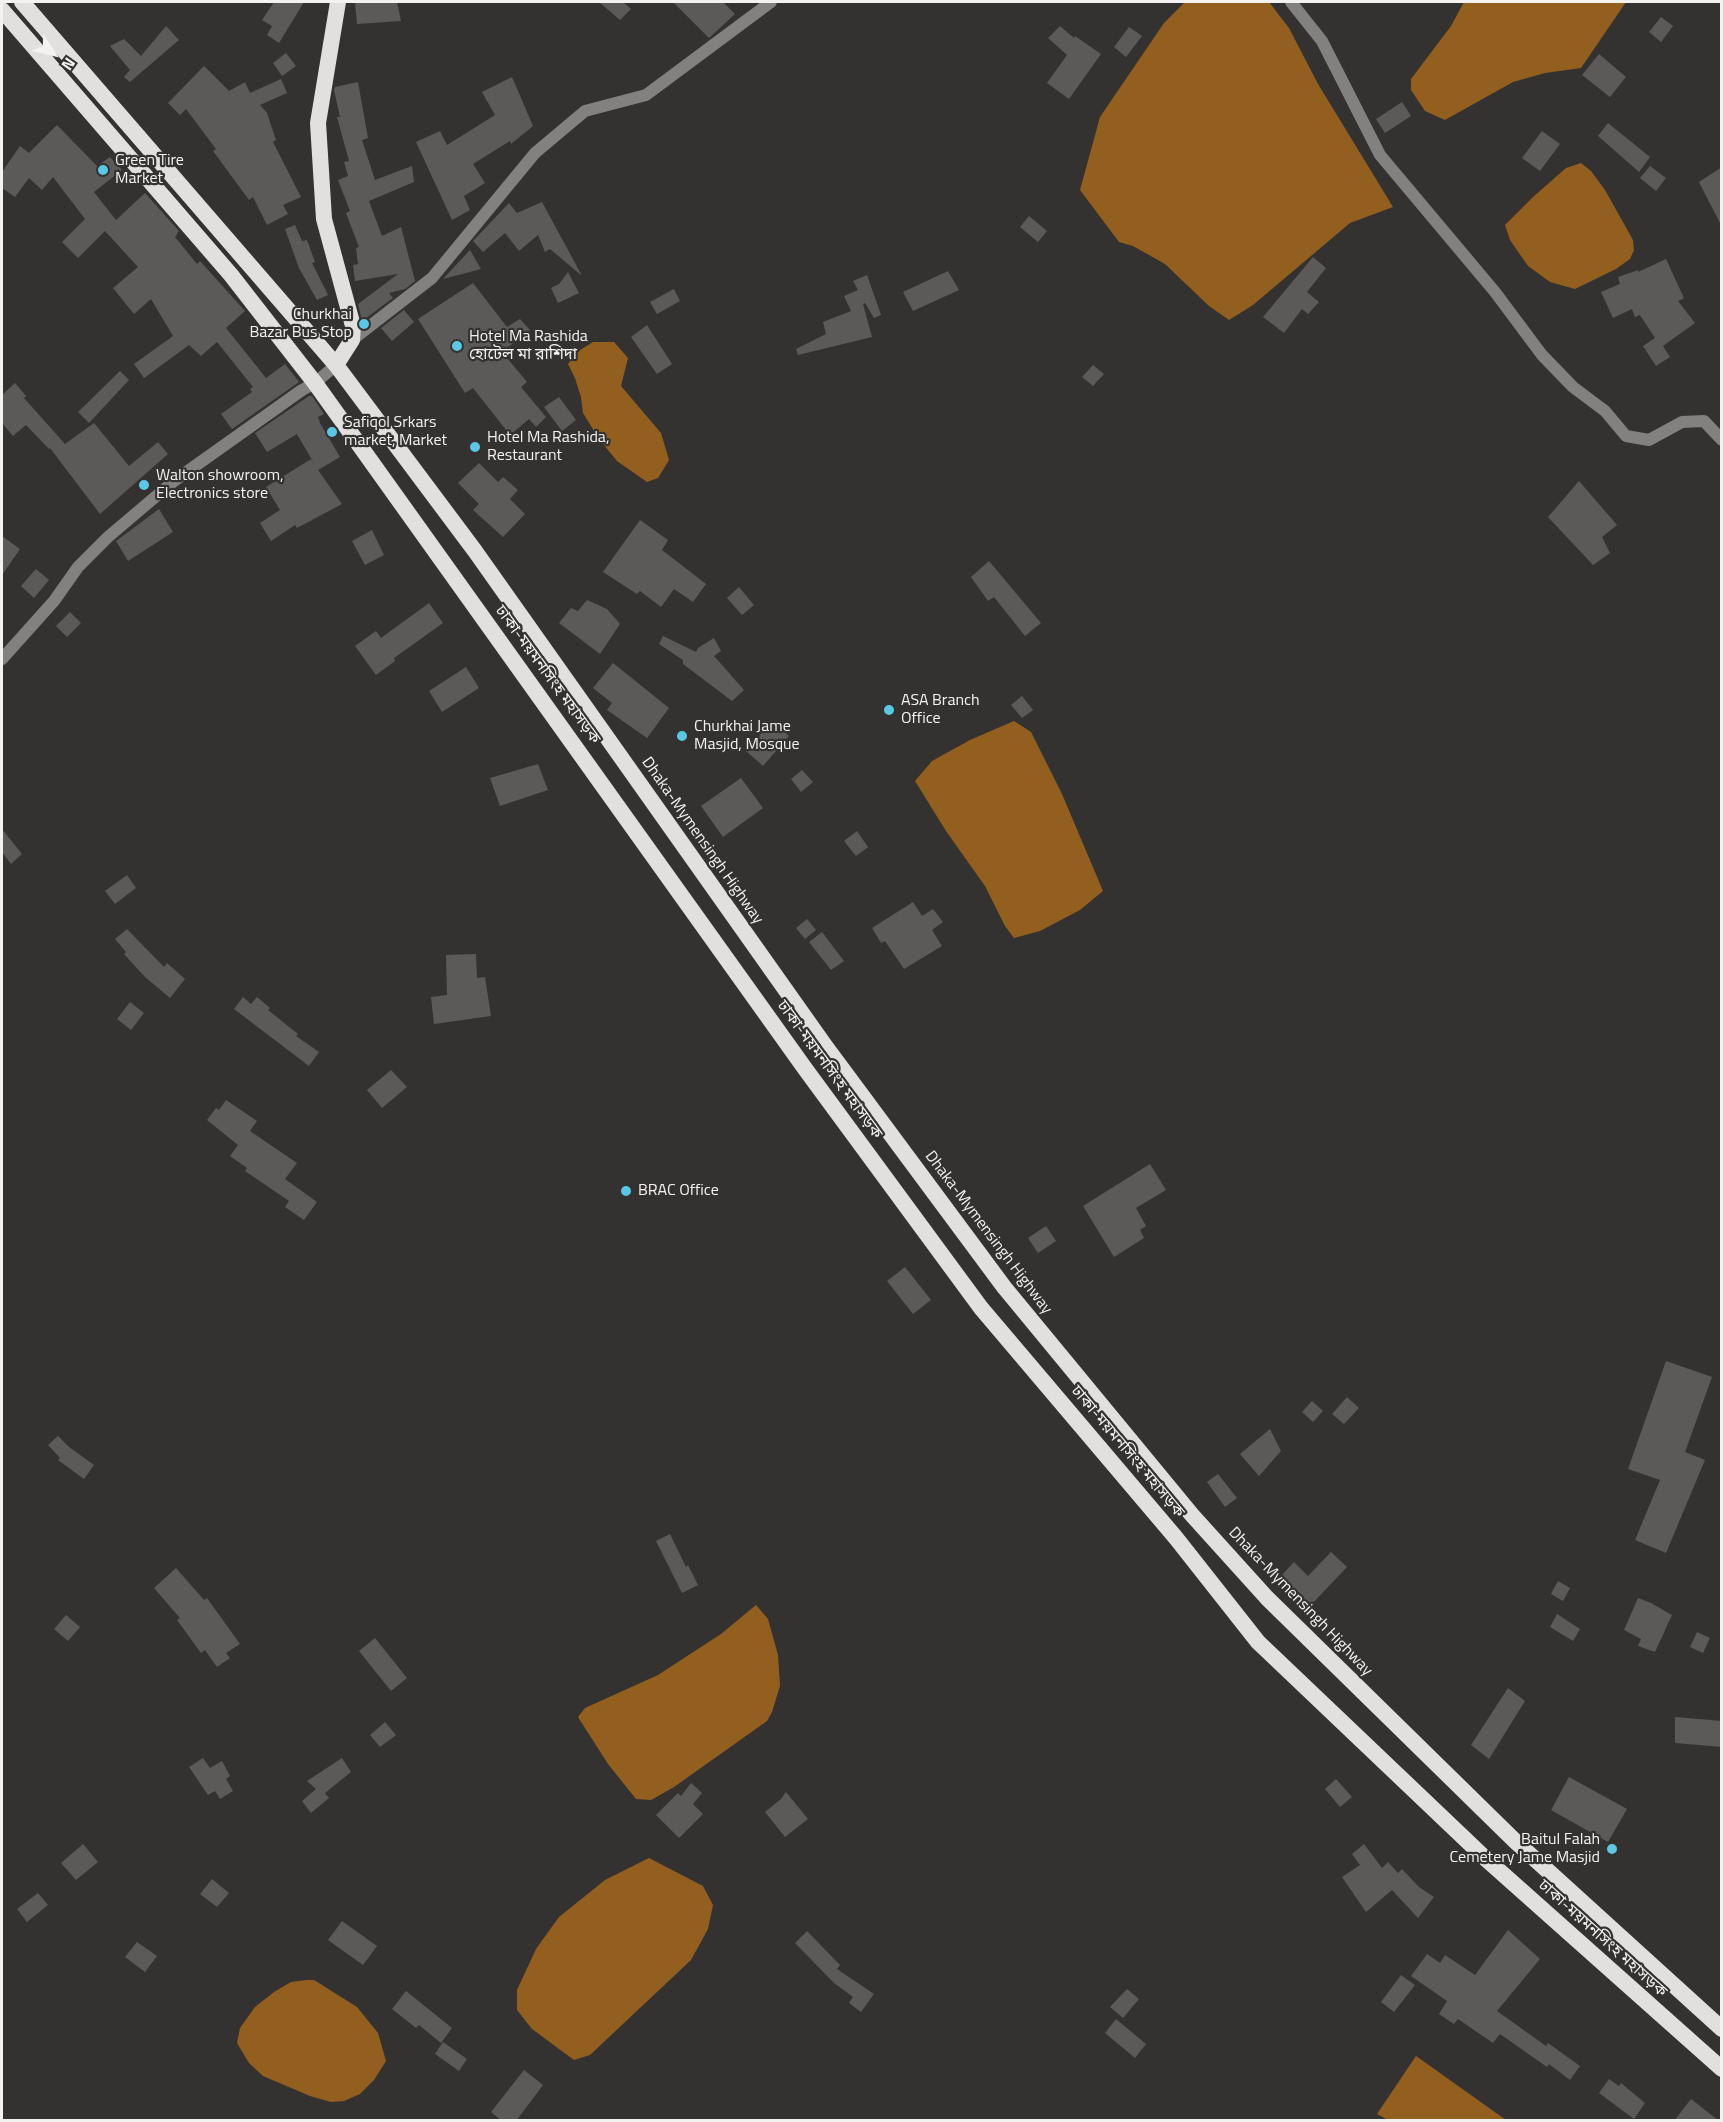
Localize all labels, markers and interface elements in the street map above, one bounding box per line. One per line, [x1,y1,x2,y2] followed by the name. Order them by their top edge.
[24,24,84,84] north arrow
[56,53,82,76] text: N
[115,151,184,189] place label: Green Tire Market
[96,163,110,177] marker: Green Tire Market
[249,305,352,343] place label: Churkhai Bazar Bus Stop
[357,317,371,331] marker: Churkhai Bazar Bus Stop
[469,327,588,365] place label: Hotel Ma Rashida হোটেল মা রাশিদা
[450,339,464,353] marker: Hotel Ma Rashida হোটেল মা রাশিদা
[344,413,447,451] place label: Safiqol Srkars market, Market
[325,425,339,439] marker: Safiqol Srkars market, Market
[487,428,609,466] place label: Hotel Ma Rashida, Restaurant
[468,440,482,454] marker: Hotel Ma Rashida, Restaurant
[156,466,284,504] place label: Walton showroom, Electronics store
[137,478,151,492] marker: Walton showroom, Electronics store
[490,602,604,748] street label: ঢাকা-ময়মনসিংহ মহাসড়ক
[901,691,980,729] place label: ASA Branch Office
[882,703,896,717] marker: ASA Branch Office
[694,717,800,755] place label: Churkhai Jame Masjid, Mosque
[675,729,689,743] marker: Churkhai Jame Masjid, Mosque
[637,754,767,928] street label: Dhaka-Mymensingh Highway
[772,997,886,1143] street label: ঢাকা-ময়মনসিংহ মহাসড়ক
[920,1148,1056,1318] street label: Dhaka-Mymensingh Highway
[638,1181,719,1201] place label: BRAC Office
[619,1184,633,1198] marker: BRAC Office
[1066,1382,1188,1522] street label: ঢাকা-ময়মনসিংহ মহাসড়ক
[1224,1524,1376,1680] street label: Dhaka-Mymensingh Highway
[1450,1830,1600,1868] place label: Baitul Falah Cemetery Jame Masjid
[1605,1842,1619,1856] marker: Baitul Falah Cemetery Jame Masjid
[1534,1876,1670,2002] street label: ঢাকা-ময়মনসিংহ মহাসড়ক

